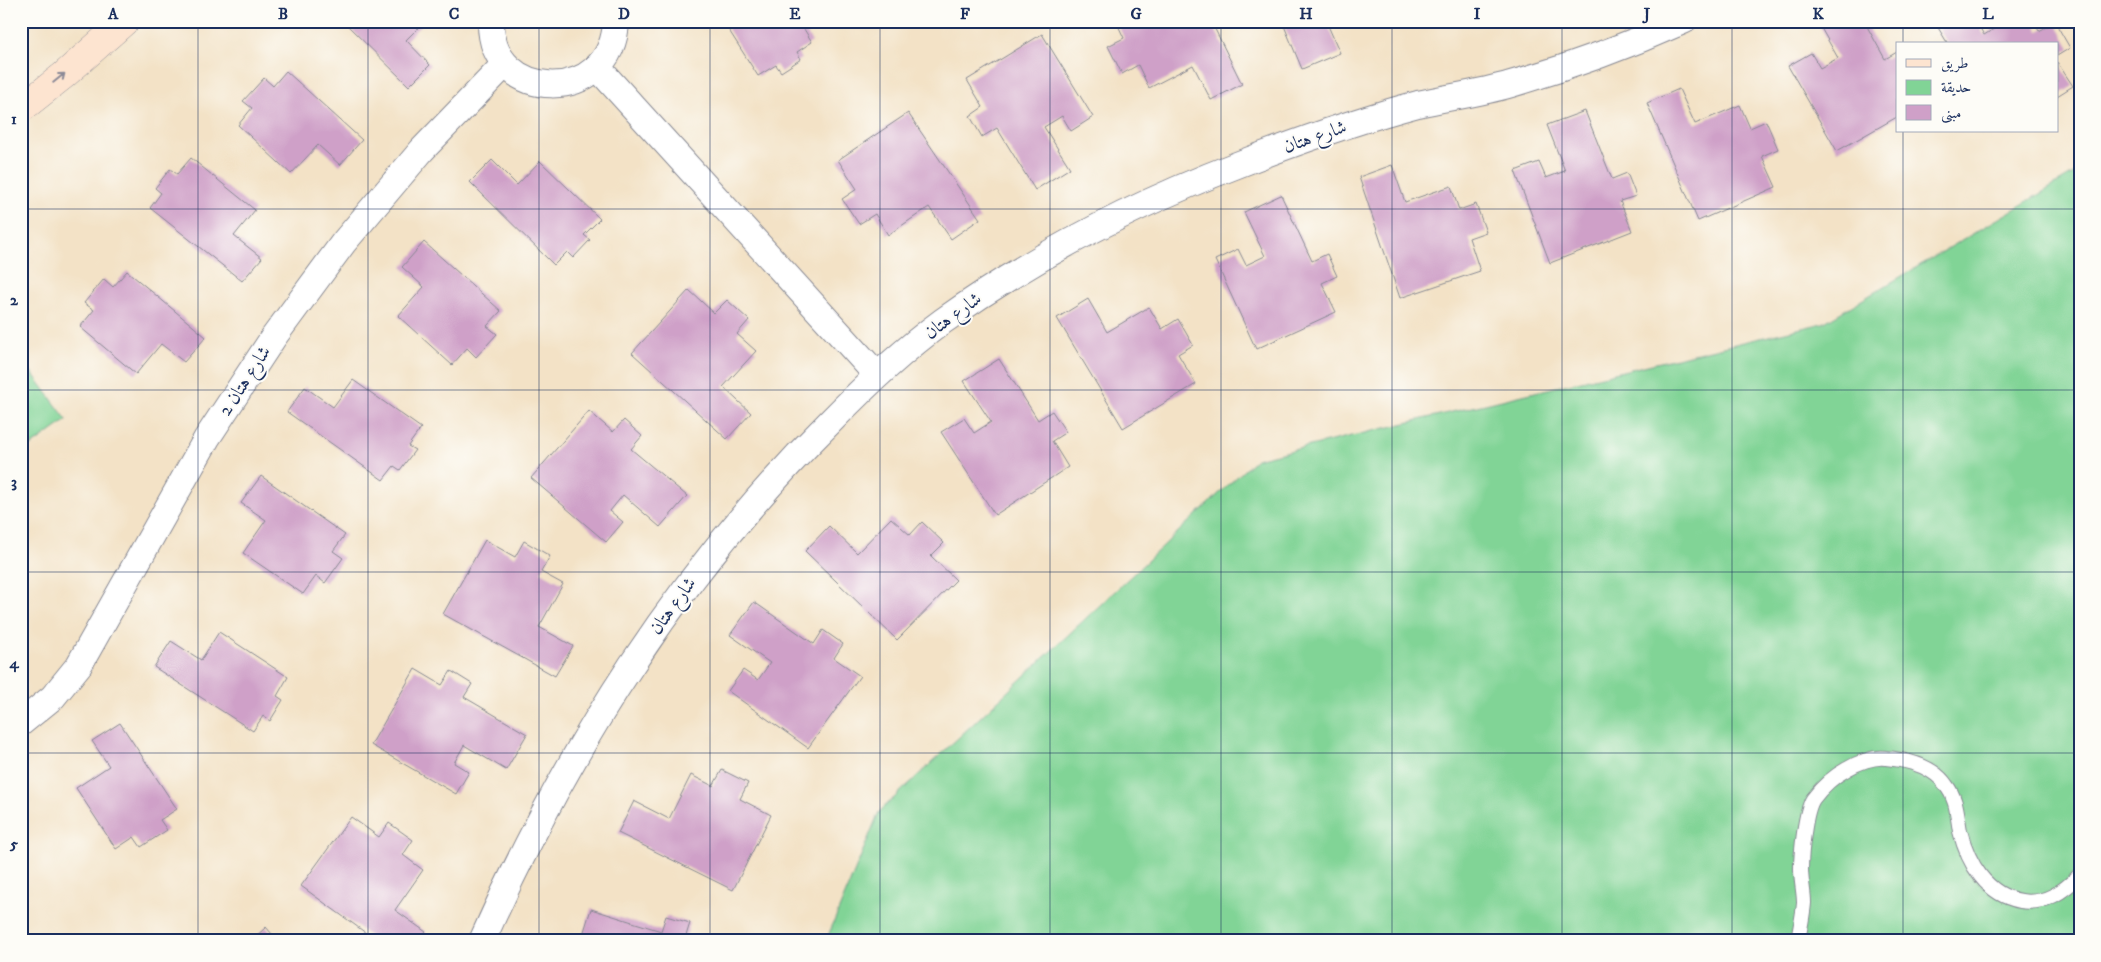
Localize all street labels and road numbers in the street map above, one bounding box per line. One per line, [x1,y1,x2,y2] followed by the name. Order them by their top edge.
[1280,115,1351,161] street label: شارع هتان
[920,287,988,347] street label: شارع هتان
[214,342,279,422] street label: شارع هتان 2
[644,573,704,641] street label: شارع هتان

